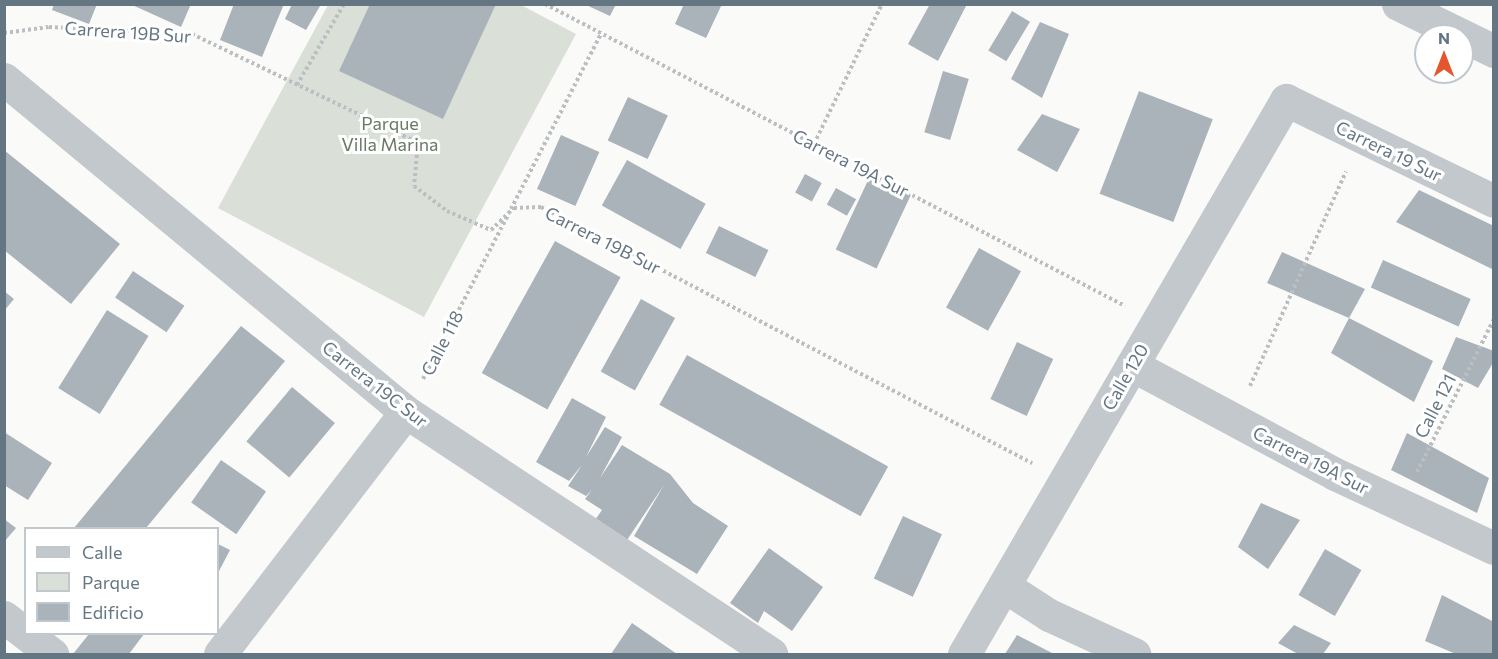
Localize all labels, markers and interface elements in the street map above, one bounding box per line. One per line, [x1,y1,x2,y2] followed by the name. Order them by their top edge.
[64,17,192,47] street label: Carrera 19B Sur
[1414,24,1474,84] north arrow
[1438,28,1450,47] text: N
[341,113,439,156] park label: Parque Villa Marina
[1333,116,1445,186] street label: Carrera 19 Sur
[789,125,913,201] street label: Carrera 19A Sur
[542,202,664,278] street label: Carrera 19B Sur
[416,307,468,379] street label: Calle 118
[318,336,432,432] street label: Carrera 19C Sur
[1097,340,1153,414] street label: Calle 120
[1410,370,1460,442] street label: Calle 121
[1249,422,1373,498] street label: Carrera 19A Sur
[24,527,219,635] legend
[82,541,122,563] text: Calle
[82,571,140,593] text: Parque
[82,601,144,623] text: Edificio

